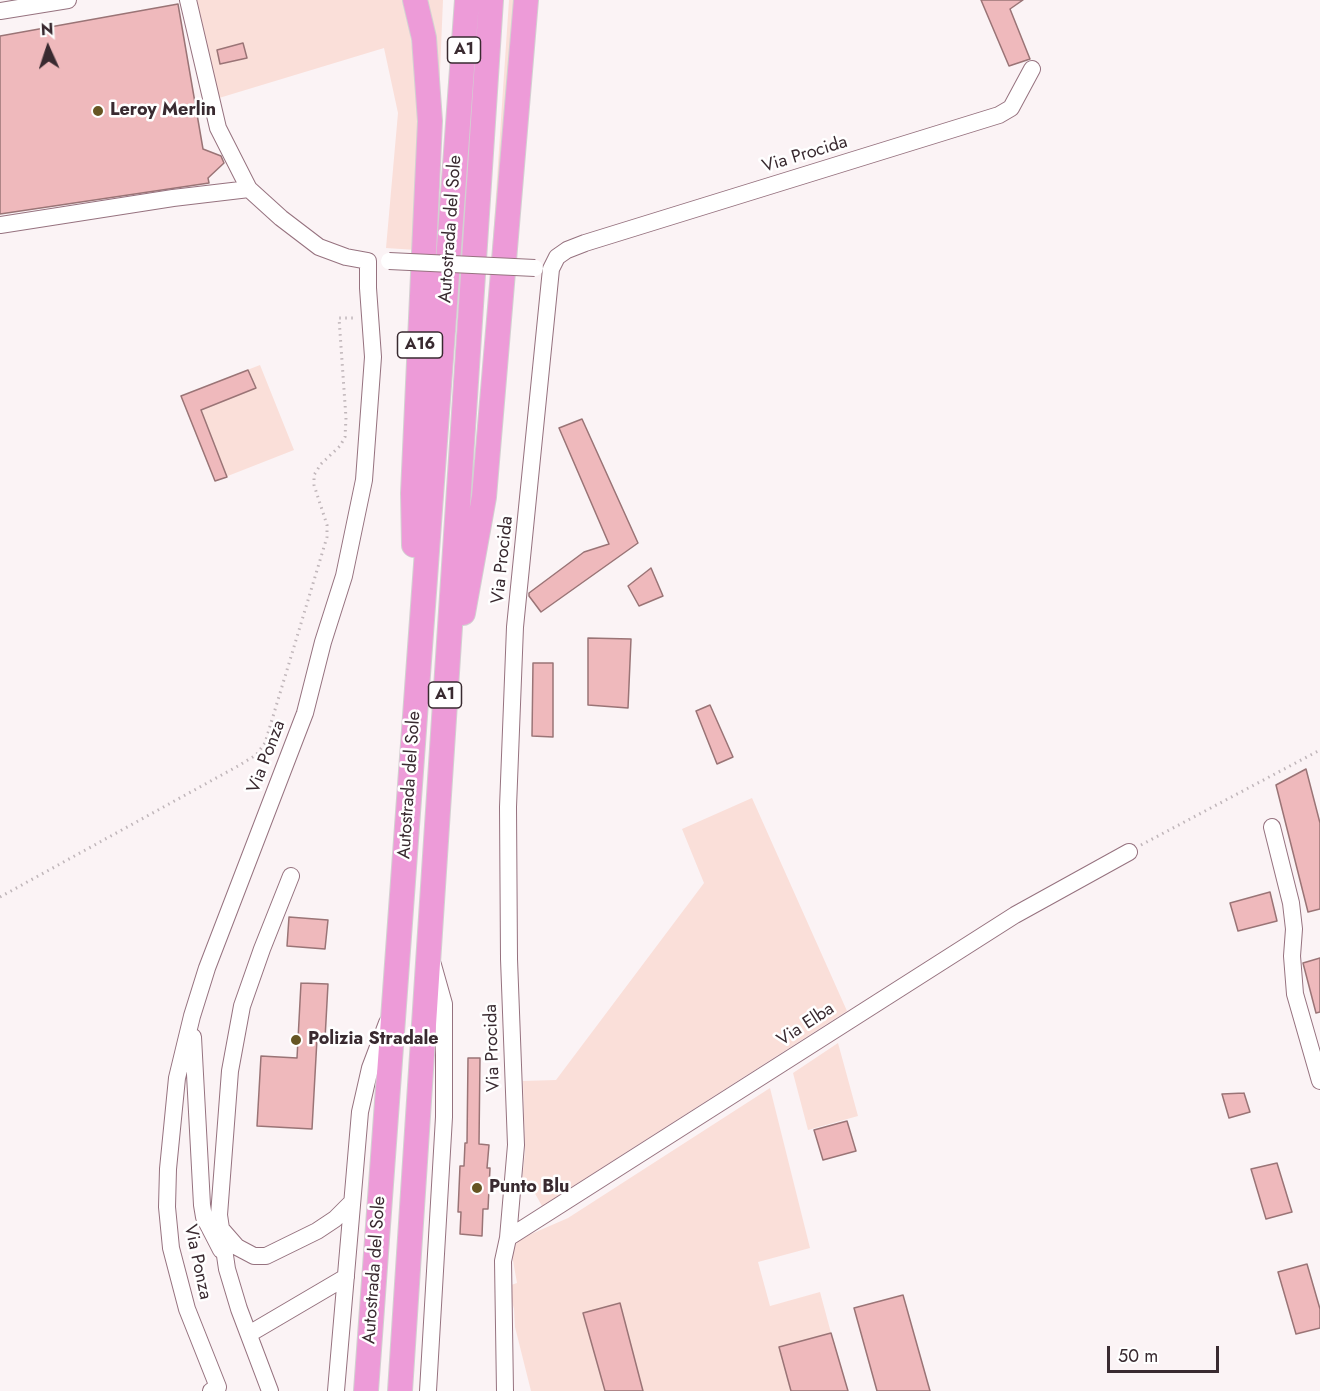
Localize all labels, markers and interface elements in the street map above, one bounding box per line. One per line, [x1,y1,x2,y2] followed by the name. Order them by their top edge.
[18,18,78,78] north arrow
[40,18,54,41] text: N
[448,37,480,63] road number: A1
[110,100,216,122] place label: Leroy Merlin
[91,104,105,118] marker: Leroy Merlin
[760,132,850,178] street label: Via Procida
[435,154,467,304] street label: Autostrada del Sole
[398,332,442,358] road number: A16
[488,515,518,605] street label: Via Procida
[428,682,462,708] road number: A1
[394,710,426,860] street label: Autostrada del Sole
[243,718,291,796] street label: Via Ponza
[773,999,839,1051] street label: Via Elba
[481,1004,505,1092] street label: Via Procida
[308,1029,439,1051] place label: Polizia Stradale
[289,1033,303,1047] marker: Polizia Stradale
[489,1177,569,1199] place label: Punto Blu
[470,1181,484,1195] marker: Punto Blu
[359,1195,391,1345] street label: Autostrada del Sole
[179,1223,215,1301] street label: Via Ponza
[1110,1334,1222,1372] scale bar
[1118,1343,1158,1369] text: 50 m

